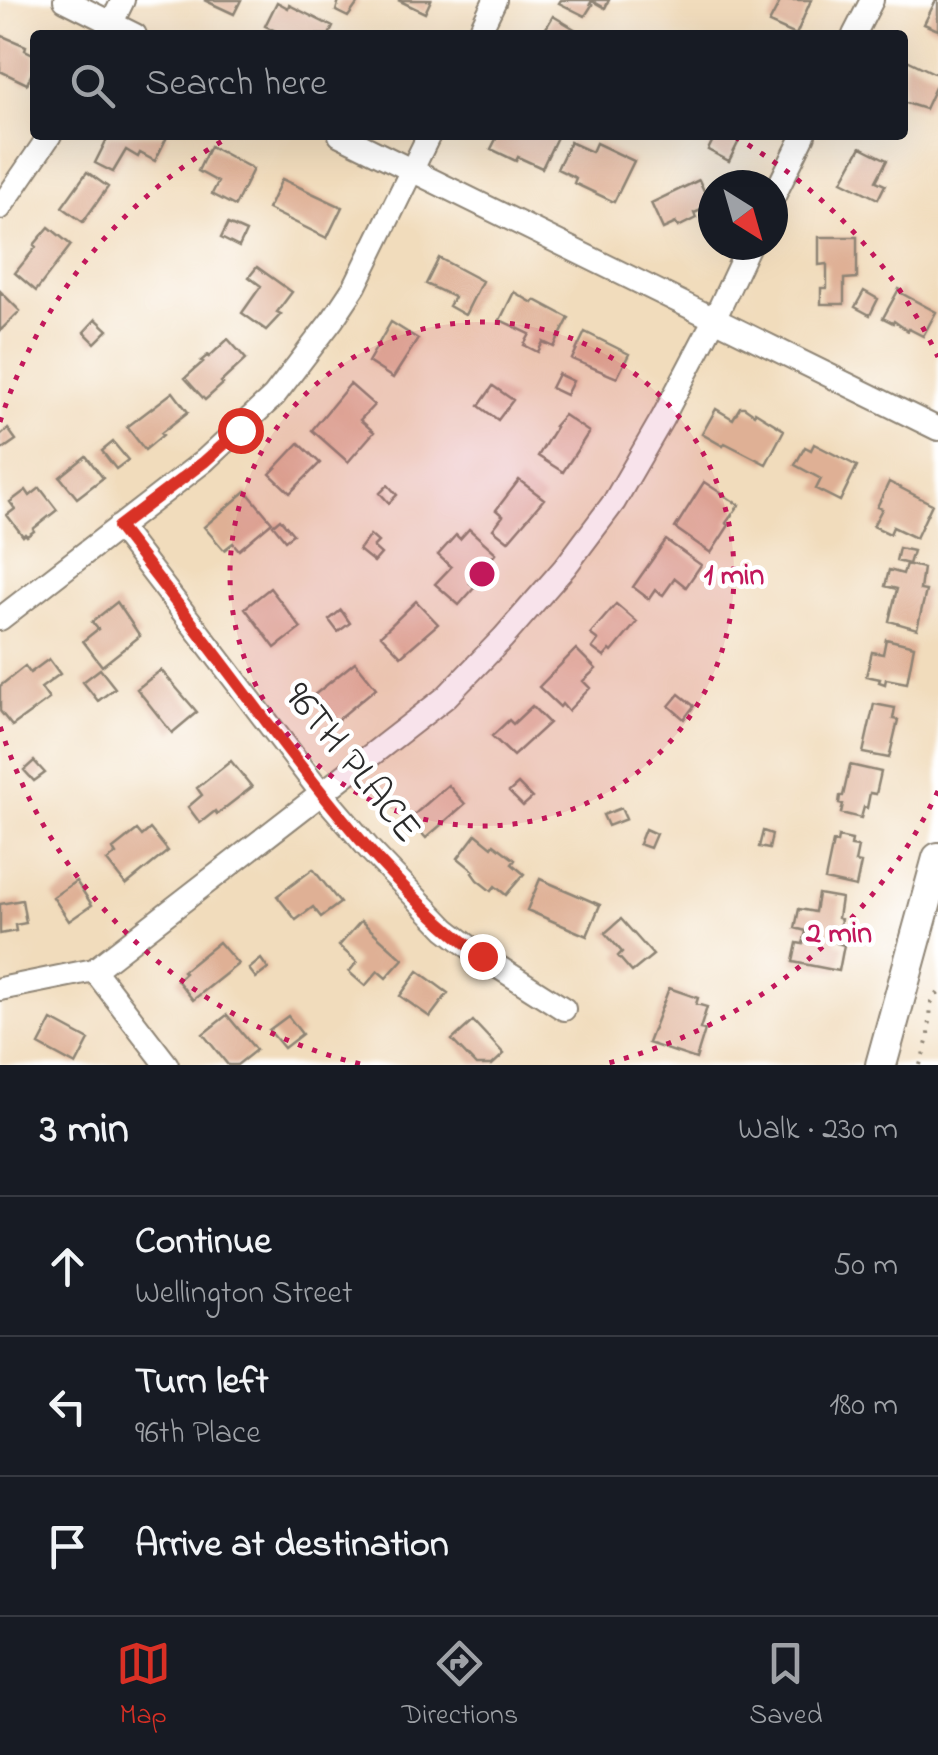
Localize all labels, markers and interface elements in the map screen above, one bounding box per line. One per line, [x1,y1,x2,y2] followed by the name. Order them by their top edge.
[30,30,908,140] search box
[145,57,327,113] text: Search here
[65,58,120,113] icon: search
[698,170,788,260] north arrow
[218,408,264,454] route start
[704,555,764,599] text: 1 min
[464,556,500,592] centre of rings
[268,671,434,857] street label: 96TH PLACE
[805,913,872,957] text: 2 min
[460,934,506,980] route end
[40,1100,129,1161] text: 3 min
[738,1107,898,1154] text: Walk · 230 m
[135,1215,271,1271] text: Continue
[40,1239,95,1294] icon: ahead
[833,1243,898,1290] text: 50 m
[135,1271,353,1318] text: Wellington Street
[135,1355,268,1411] text: Turn left
[40,1379,95,1434] icon: left
[829,1383,898,1430] text: 180 m
[135,1411,260,1458] text: 96th Place
[135,1518,449,1574] text: Arrive at destination
[40,1519,95,1574] icon: arrive
[116,1636,171,1737] tab: Map
[402,1636,518,1737] tab: Directions
[749,1636,822,1737] tab: Saved

